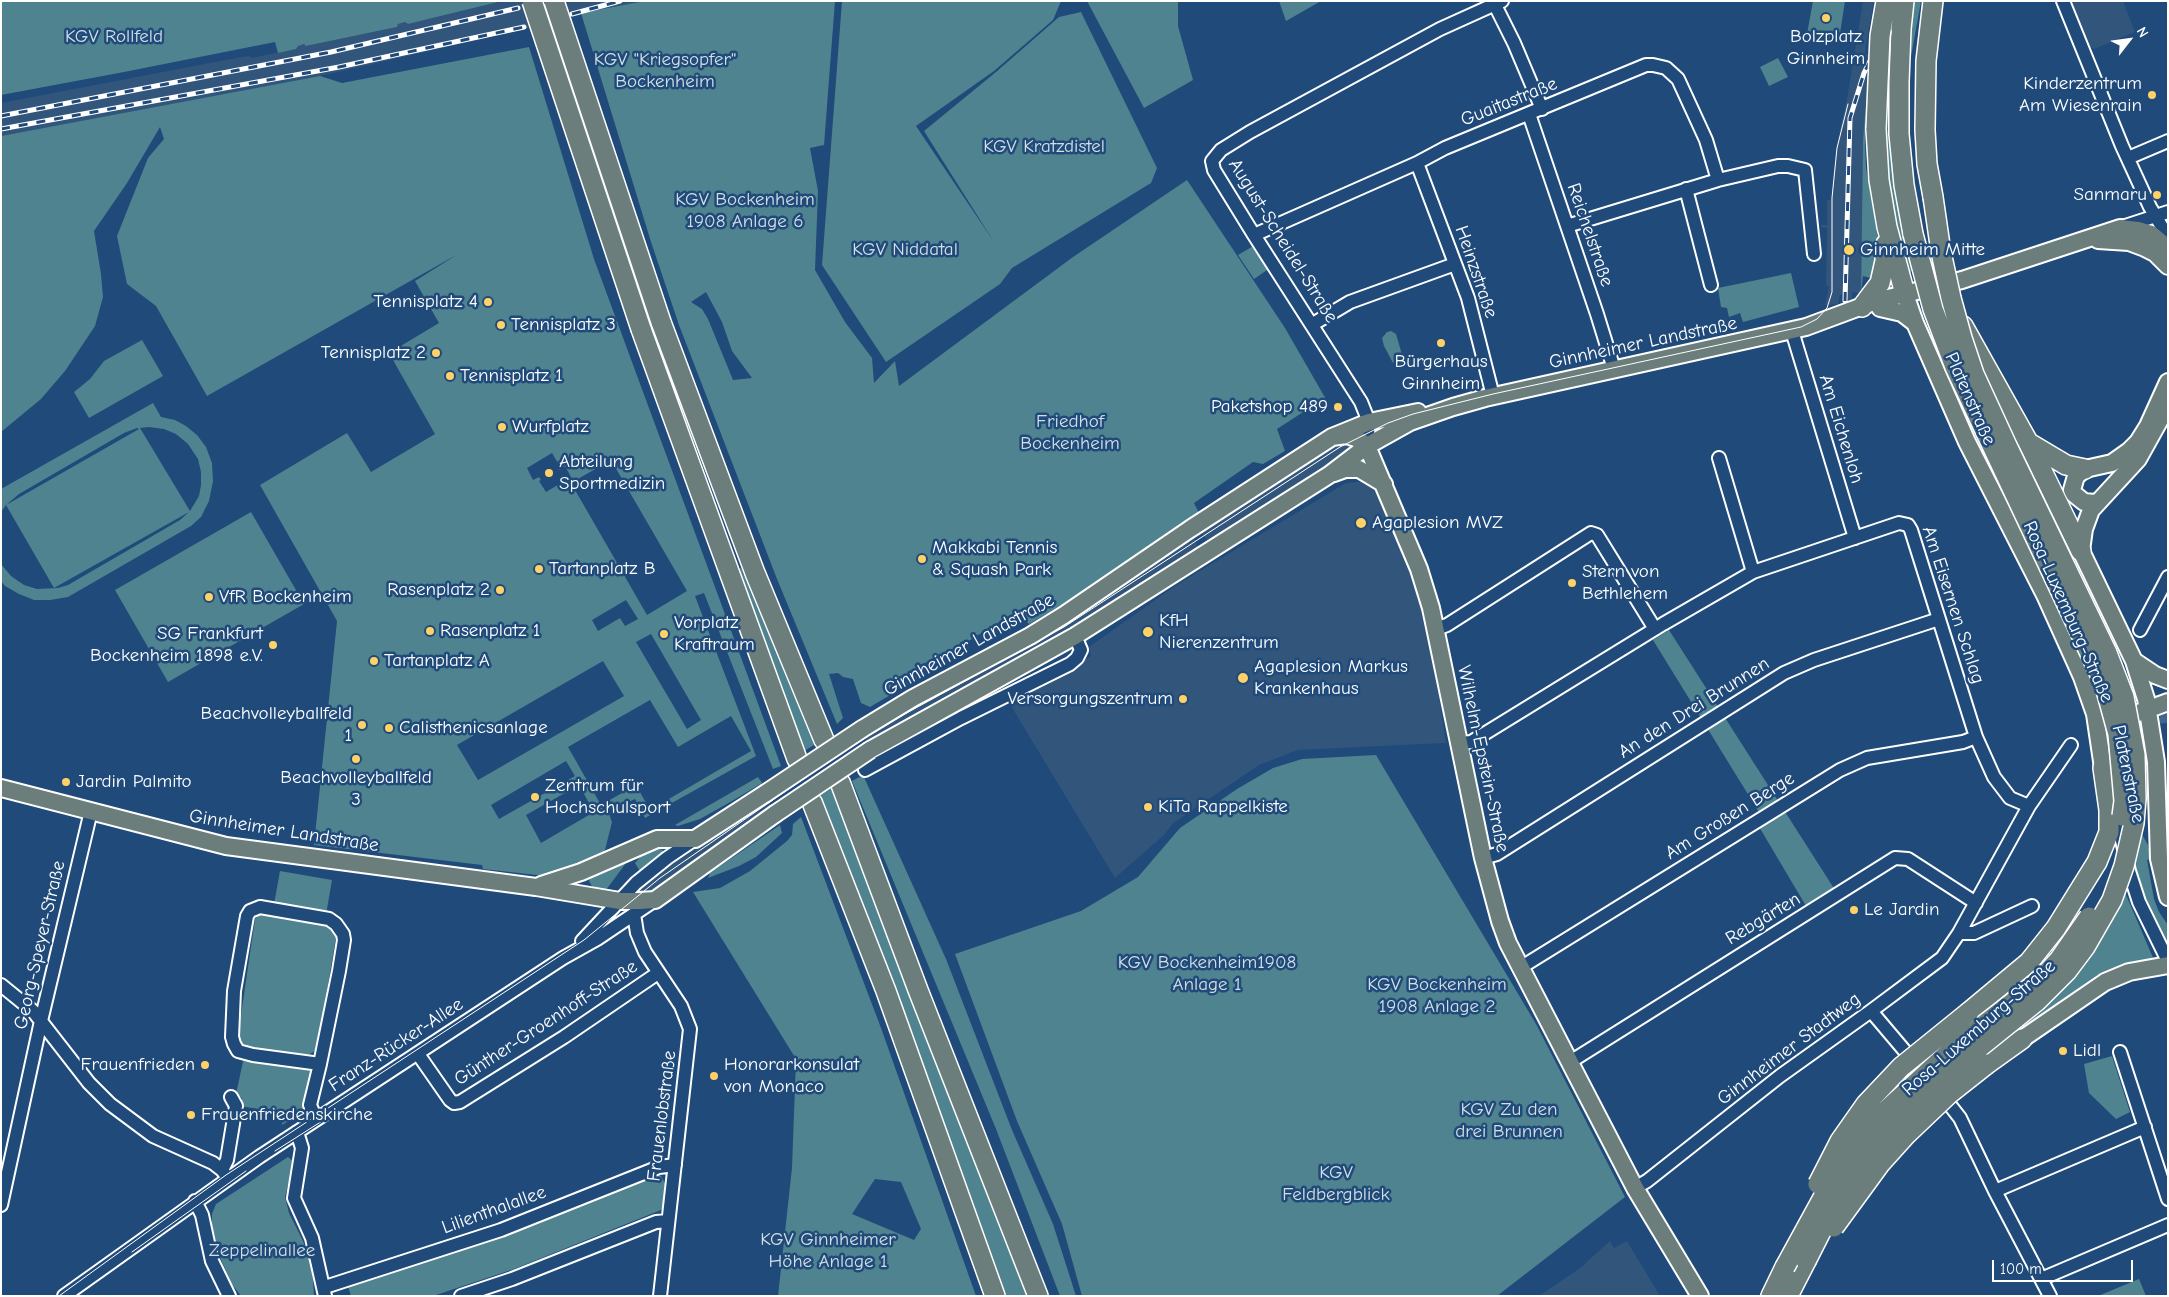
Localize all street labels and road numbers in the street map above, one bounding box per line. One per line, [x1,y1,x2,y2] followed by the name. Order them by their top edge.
[1457,72,1561,132] street label: Guaitastraße
[1223,155,1343,327] street label: August-Scheidel-Straße
[1562,180,1618,290] street label: Reichelstraße
[1450,223,1502,321] street label: Heinzstraße
[1547,312,1739,374] street label: Ginnheimer Landstraße
[1939,349,2001,449] street label: Platenstraße
[1814,372,1868,486] street label: Am Eichenloh
[2018,518,2118,706] street label: Rosa-Luxemburg-Straße
[1917,523,1989,687] street label: Am Eisernen Schlag
[880,589,1058,701] street label: Ginnheimer Landstraße
[1614,652,1774,764] street label: An den Drei Brunnen
[1452,663,1514,855] street label: Wilhelm-Epstein-Straße
[2107,723,2149,825] street label: Platenstraße
[1661,767,1799,865] street label: Am Großen Berge
[188,805,380,857] street label: Ginnheimer Landstraße
[9,858,71,1032] street label: Georg-Speyer-Straße
[1722,888,1804,950] street label: Rebgärten
[450,955,642,1091] street label: Günther-Groenhoff-Straße
[1898,955,2060,1101] street label: Rosa-Luxemburg-Straße
[1713,988,1865,1110] street label: Ginnheimer Stadtweg
[324,993,468,1097] street label: Franz-Rücker-Allee
[643,1049,681,1183] street label: Frauenlobstraße
[439,1181,549,1239] street label: Lilienthalallee

